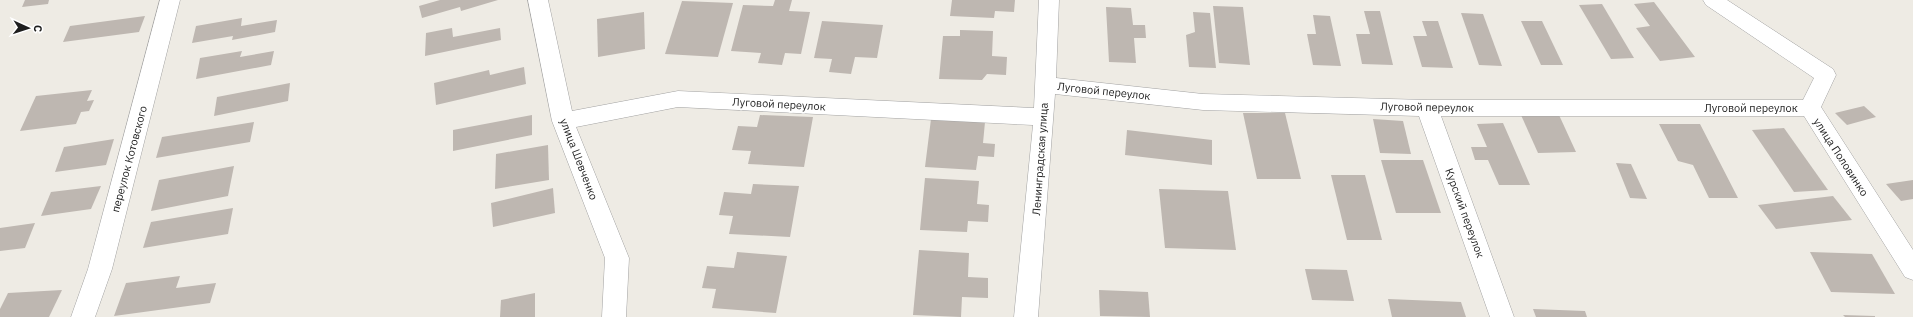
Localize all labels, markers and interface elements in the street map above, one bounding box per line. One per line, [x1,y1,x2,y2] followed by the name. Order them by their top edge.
[8,8,48,48] north arrow
[31,25,45,32] text: С
[1057,79,1151,103] street label: Луговой переулок
[732,95,826,113] street label: Луговой переулок
[1380,99,1474,115] street label: Луговой переулок
[1704,101,1798,115] street label: Луговой переулок
[1029,102,1051,216] street label: Ленинградская улица
[108,104,150,214] street label: переулок Котовского
[1811,115,1871,199] street label: улица Половинко
[557,116,601,202] street label: улица Шевченко
[1442,166,1488,260] street label: Курский переулок

